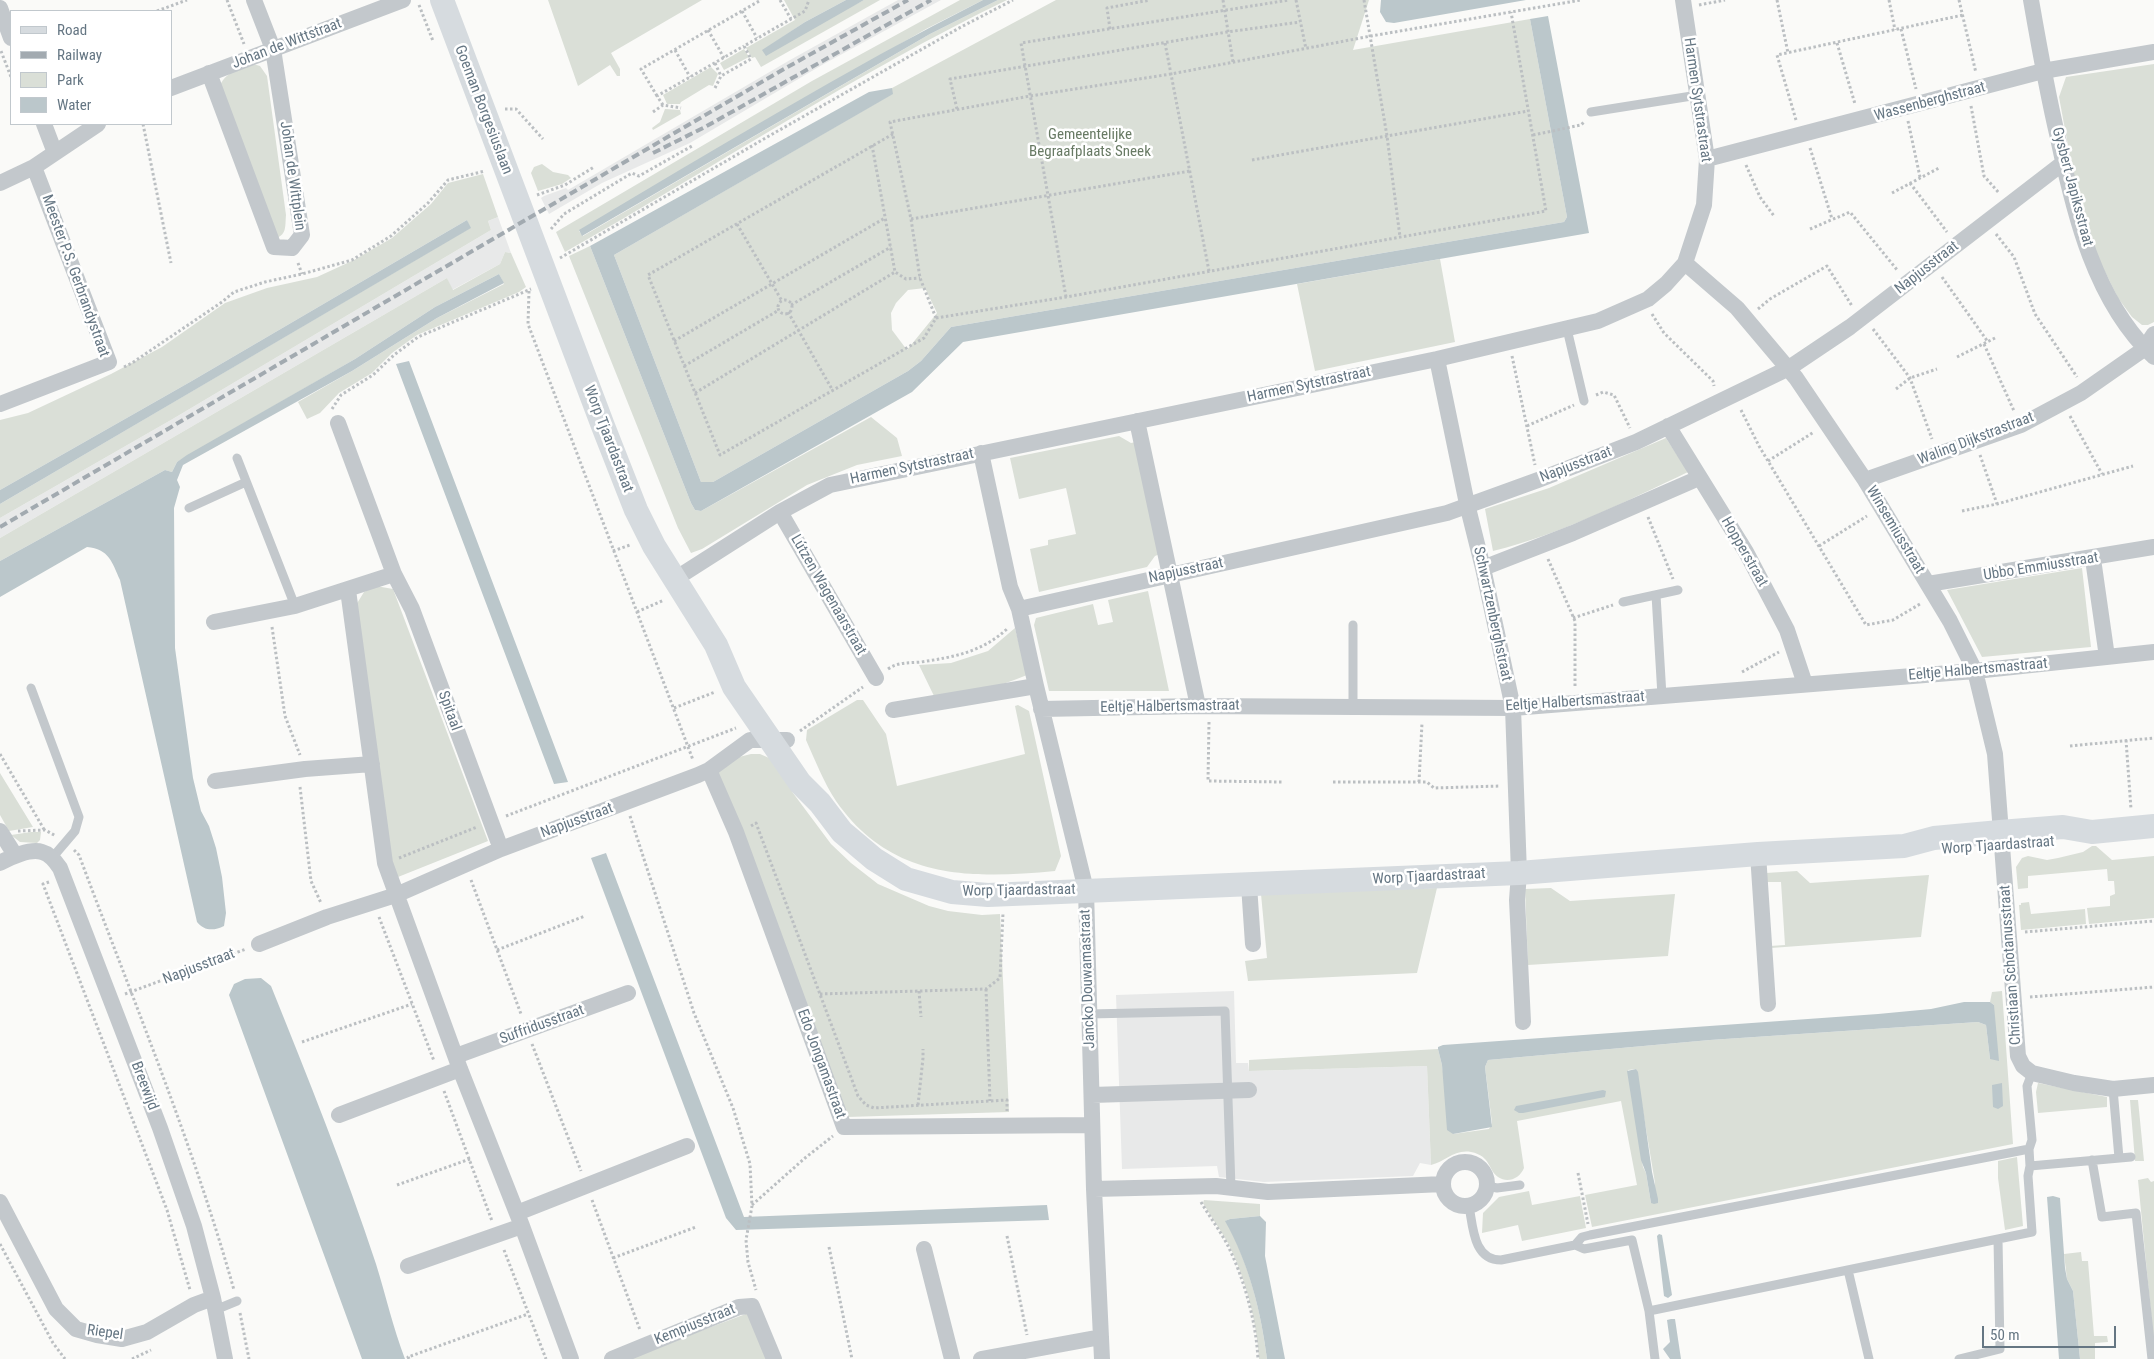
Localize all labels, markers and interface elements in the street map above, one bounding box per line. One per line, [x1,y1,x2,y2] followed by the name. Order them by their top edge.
[10,10,172,125] legend
[230,15,344,73] street label: Johan de Wittstraat
[57,21,87,39] text: Road
[1679,37,1715,163] street label: Harmen Sytstrastraat
[450,43,516,177] street label: Goeman Borgesiuslaan
[57,46,102,64] text: Railway
[57,71,84,89] text: Park
[1873,79,1987,125] street label: Wassenberghstraat
[57,96,91,114] text: Water
[275,120,309,232] street label: Johan de Wittplein
[1029,126,1151,161] park label: Gemeentelijke Begraafplaats Sneek
[2047,126,2097,248] street label: Gysbert Japiksstraat
[37,192,113,360] street label: Meester P.S. Gerbrandystraat
[1892,238,1962,298] street label: Napjusstraat
[1246,363,1372,407] street label: Harmen Sytstrastraat
[579,383,637,495] street label: Worp Tjaardastraat
[1916,409,2036,469] street label: Waling Dijkstrastraat
[1537,443,1615,487] street label: Napjusstraat
[849,445,975,489] street label: Harmen Sytstrastraat
[1862,483,1928,577] street label: Winsemiusstraat
[1717,514,1771,590] street label: Hopperstraat
[786,532,870,658] street label: Lútzen Wagenaarstraat
[1469,545,1515,683] street label: Schwartzenberghstraat
[1982,549,2100,585] street label: Ubbo Emmiusstraat
[1147,554,1225,588] street label: Napjusstraat
[1908,655,2048,685] street label: Eeltje Halbertsmastraat
[1505,688,1645,716] street label: Eeltje Halbertsmastraat
[434,689,464,733] street label: Spitaal
[1100,697,1240,717] street label: Eeltje Halbertsmastraat
[538,800,616,842] street label: Napjusstraat
[1941,833,2055,859] street label: Worp Tjaardastraat
[1372,865,1486,889] street label: Worp Tjaardastraat
[962,881,1076,901] street label: Worp Tjaardastraat
[1996,884,2026,1046] street label: Christiaan Schotanusstraat
[1077,909,1099,1049] street label: Jancko Douwamastraat
[160,945,238,989] street label: Napjusstraat
[497,1001,587,1049] street label: Suffridusstraat
[793,1007,849,1121] street label: Edo Jongamastraat
[127,1059,161,1113] street label: Breewijd
[652,1301,738,1349] street label: Kempiusstraat
[1984,1316,2118,1348] scale bar
[86,1322,124,1344] street label: Riepel
[1990,1326,2020,1344] text: 50 m

